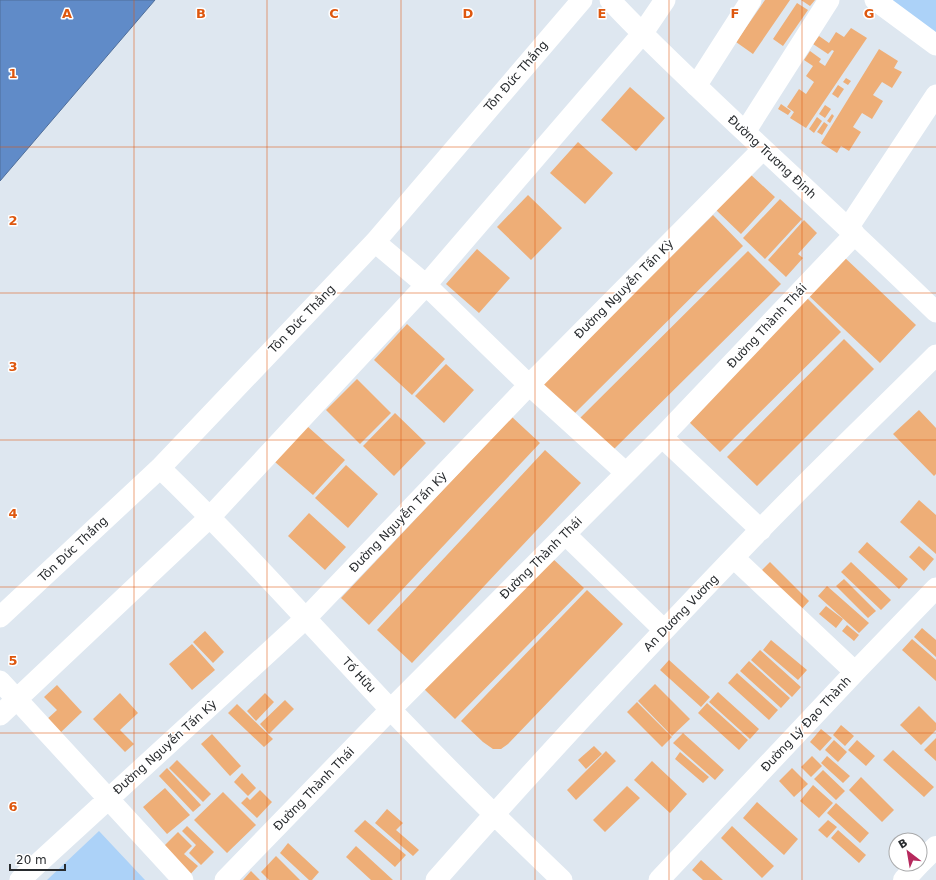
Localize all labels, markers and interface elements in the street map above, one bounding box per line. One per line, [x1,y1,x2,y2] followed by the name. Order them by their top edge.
[62,6,72,21] text: A
[196,6,206,21] text: B
[329,6,339,21] text: C
[463,6,474,21] text: D
[598,6,606,21] text: E
[731,6,739,21] text: F
[864,6,874,21] text: G
[481,38,551,115] street label: Tôn Đức Thắng
[8,66,18,81] text: 1
[725,112,819,202] street label: Đường Trương Định
[8,213,18,228] text: 2
[572,237,676,341] street label: Đường Nguyễn Tấn Kỳ
[724,281,810,371] street label: Đường Thành Thái
[265,282,338,357] street label: Tôn Đức Thắng
[8,359,18,374] text: 3
[346,469,450,575] street label: Đường Nguyễn Tấn Kỳ
[8,506,18,521] text: 4
[35,513,110,585] street label: Tôn Đức Thắng
[497,514,585,602] street label: Đường Thành Thái
[641,572,721,654] street label: An Dương Vương
[8,653,18,668] text: 5
[339,654,379,695] street label: Tố Hữu
[758,673,854,775] street label: Đường Lý Đạo Thành
[110,697,220,797] street label: Đường Nguyễn Tấn Kỳ
[271,744,357,834] street label: Đường Thành Thái
[8,799,18,814] text: 6
[888,832,928,872] north arrow
[896,836,910,852] text: B
[10,846,65,872] scale bar
[16,853,47,867] text: 20 m

